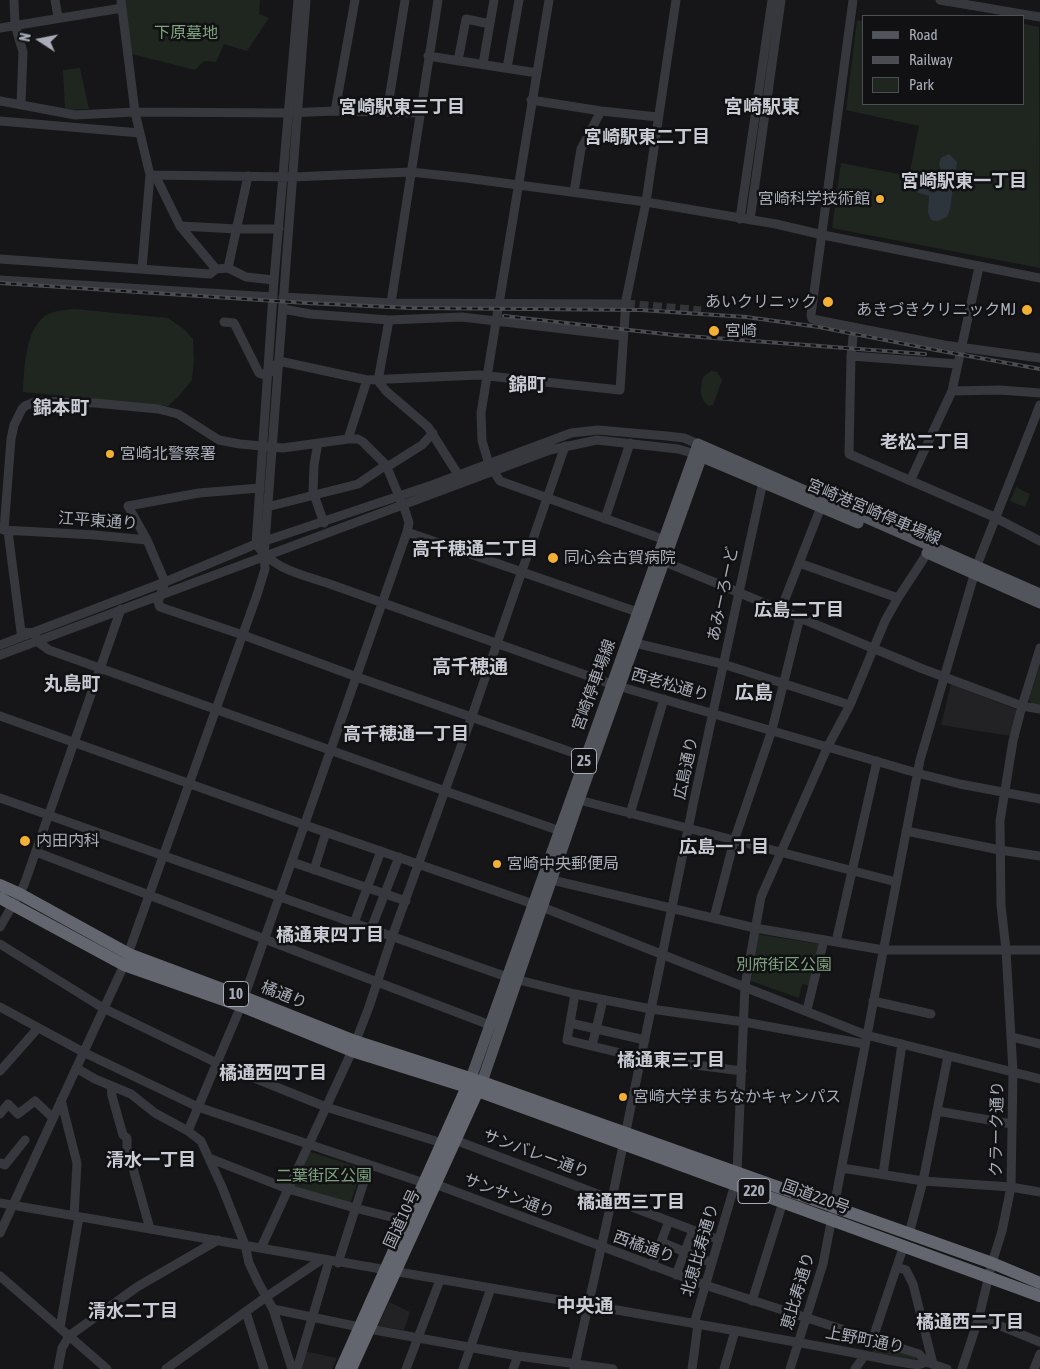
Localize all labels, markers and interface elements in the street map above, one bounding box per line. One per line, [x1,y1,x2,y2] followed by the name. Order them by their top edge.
[15,15,65,65] north arrow
[862,15,1025,105] legend
[154,23,218,43] park label: 下原墓地
[909,26,938,43] text: Road
[17,32,34,43] text: N
[909,51,953,68] text: Railway
[909,76,934,93] text: Park
[339,96,465,118] district label: 宮崎駅東三丁目
[724,96,800,118] district label: 宮崎駅東
[584,126,710,148] district label: 宮崎駅東二丁目
[901,170,1027,192] district label: 宮崎駅東一丁目
[758,189,870,209] place label: 宮崎科学技術館
[874,193,886,205] marker: 宮崎科学技術館
[705,292,817,312] place label: あいクリニック
[821,295,835,309] marker: あいクリニック
[856,300,1016,320] place label: あきづきクリニックMJ
[1020,303,1034,317] marker: あきづきクリニックMJ
[725,321,757,341] place label: 宮崎
[707,324,721,338] marker: 宮崎
[508,374,546,396] district label: 錦町
[33,397,89,419] district label: 錦本町
[880,431,970,453] district label: 老松二丁目
[120,444,216,464] place label: 宮崎北警察署
[104,448,116,460] marker: 宮崎北警察署
[804,475,944,549] street label: 宮崎港宮崎停車場線
[57,509,139,533] street label: 江平東通り
[412,538,538,560] district label: 高千穂通二丁目
[704,545,742,643] street label: あみーろーど
[564,548,676,568] place label: 同心会古賀病院
[546,551,560,565] marker: 同心会古賀病院
[754,599,844,621] district label: 広島二丁目
[569,637,619,733] street label: 宮崎停車場線
[432,656,508,678] district label: 高千穂通
[629,665,711,705] street label: 西老松通り
[44,673,100,695] district label: 丸島町
[735,682,773,704] district label: 広島
[343,723,469,745] district label: 高千穂通一丁目
[670,735,702,801] street label: 広島通り
[572,748,596,774] road number: 25
[36,831,100,851] place label: 内田内科
[18,834,32,848] marker: 内田内科
[679,836,769,858] district label: 広島一丁目
[507,854,619,874] place label: 宮崎中央郵便局
[491,858,503,870] marker: 宮崎中央郵便局
[276,924,384,946] district label: 橘通東四丁目
[736,955,832,975] park label: 別府街区公園
[258,977,310,1013] street label: 橘通り
[224,982,248,1006] road number: 10
[617,1049,725,1071] district label: 橘通東三丁目
[219,1062,327,1084] district label: 橘通西四丁目
[987,1081,1007,1177] street label: クラーク通り
[633,1087,841,1107] place label: 宮崎大学まちなかキャンパス
[617,1091,629,1103] marker: 宮崎大学まちなかキャンパス
[480,1126,592,1182] street label: サンバレー通り
[106,1149,196,1171] district label: 清水一丁目
[276,1166,372,1186] park label: 二葉街区公園
[461,1170,557,1222] street label: サンサン通り
[780,1176,852,1218] street label: 国道220号
[738,1178,770,1204] road number: 220
[380,1186,424,1252] street label: 国道10号
[577,1191,685,1213] district label: 橘通西三丁目
[678,1201,722,1299] street label: 北恵比寿通り
[611,1227,677,1267] street label: 西橘通り
[777,1250,819,1332] street label: 恵比寿通り
[557,1295,613,1317] district label: 中央通
[88,1300,178,1322] district label: 清水二丁目
[916,1311,1024,1333] district label: 橘通西二丁目
[824,1323,906,1357] street label: 上野町通り

